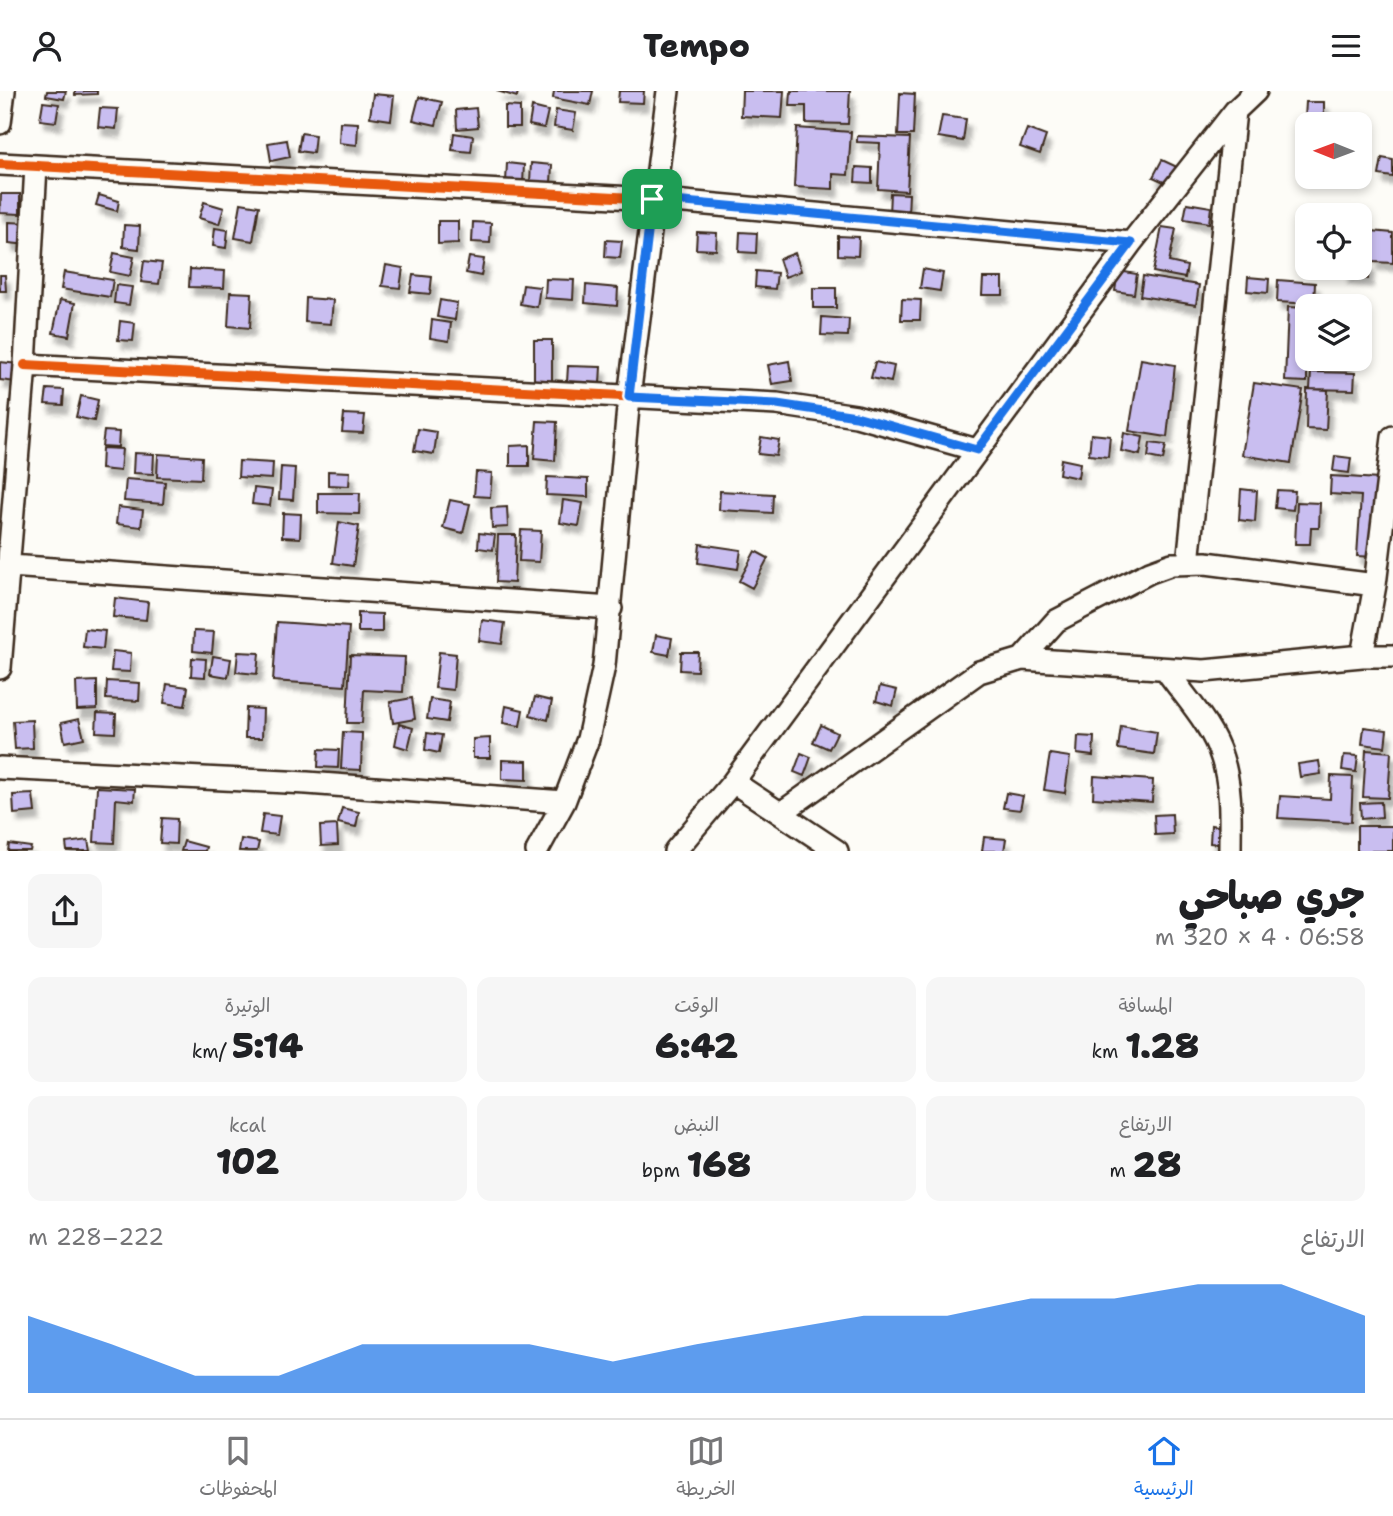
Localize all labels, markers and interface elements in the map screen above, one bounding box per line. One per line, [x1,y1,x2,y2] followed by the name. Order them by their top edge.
[643,24,750,67] text: Tempo
[28,27,66,65] icon: person
[1327,27,1365,65] icon: menu
[1295,112,1372,189] north arrow
[1295,112,1372,371] map controls
[622,169,682,229] pin
[633,180,671,218] icon: arrive
[1295,203,1372,280] button: locate
[1295,294,1372,371] button: layers
[1179,870,1365,921] text: جري صباحي
[28,874,102,948] button: share
[1155,922,1365,952] text: 06:58 · 4 × 320 m
[225,993,270,1018] text: الوتيرة
[674,993,719,1018] text: الوقت
[1118,993,1173,1018] text: المسافة
[232,1022,303,1069] text: 5:14
[655,1022,738,1069] text: 6:42
[1125,1022,1199,1069] text: 1.28
[192,1039,232,1064] text: /km
[1092,1039,1125,1064] text: km
[674,1112,719,1137] text: النبض
[1119,1112,1172,1137] text: الارتفاع
[229,1113,266,1138] text: kcal
[216,1138,279,1185] text: 102
[687,1141,751,1188] text: 168
[1132,1141,1181,1188] text: 28
[642,1158,687,1183] text: bpm
[1110,1158,1132,1183] text: m
[28,1222,164,1252] text: 222–228 m
[1301,1224,1365,1254] text: الارتفاع
[199,1432,278,1505] tab: المحفوظات
[676,1432,735,1505] tab: الخريطة
[1134,1432,1194,1505] tab: الرئيسية

